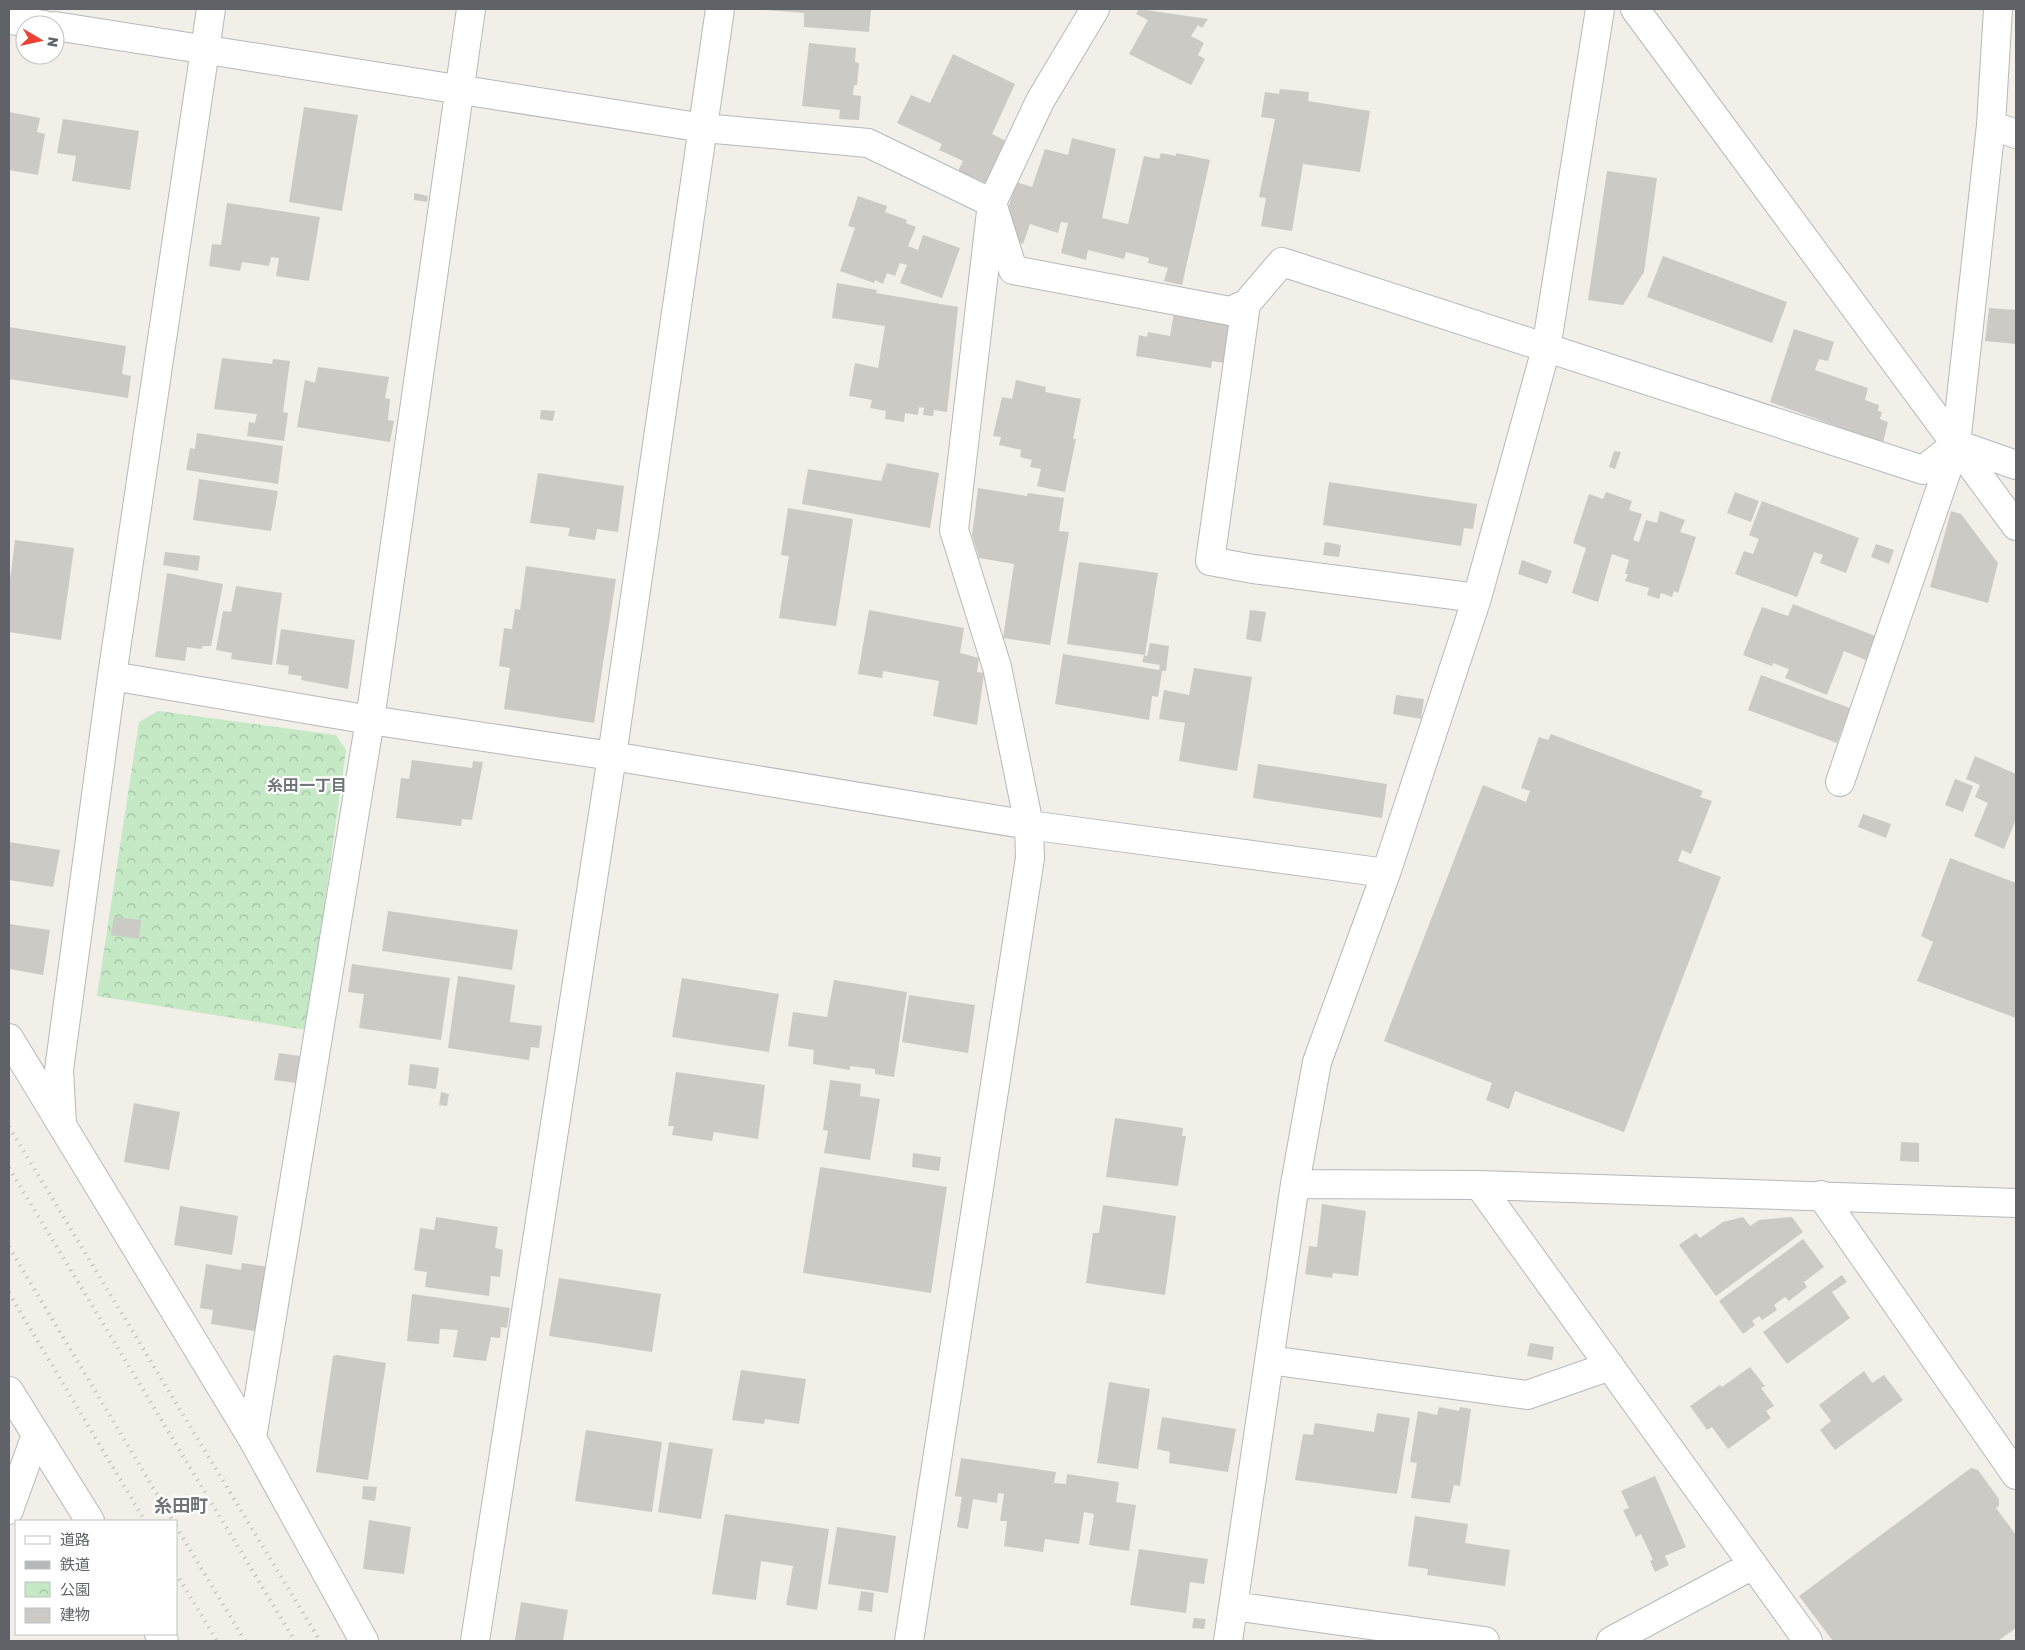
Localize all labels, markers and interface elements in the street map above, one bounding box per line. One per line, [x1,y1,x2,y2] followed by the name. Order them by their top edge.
[15,15,65,65] north arrow
[43,36,62,48] text: N
[267,776,347,795] district label: 糸田一丁目
[154,1495,208,1517] district label: 糸田町
[15,1520,178,1635] legend
[60,1531,90,1549] text: 道路
[60,1556,90,1574] text: 鉄道
[60,1581,90,1599] text: 公園
[60,1606,90,1624] text: 建物

